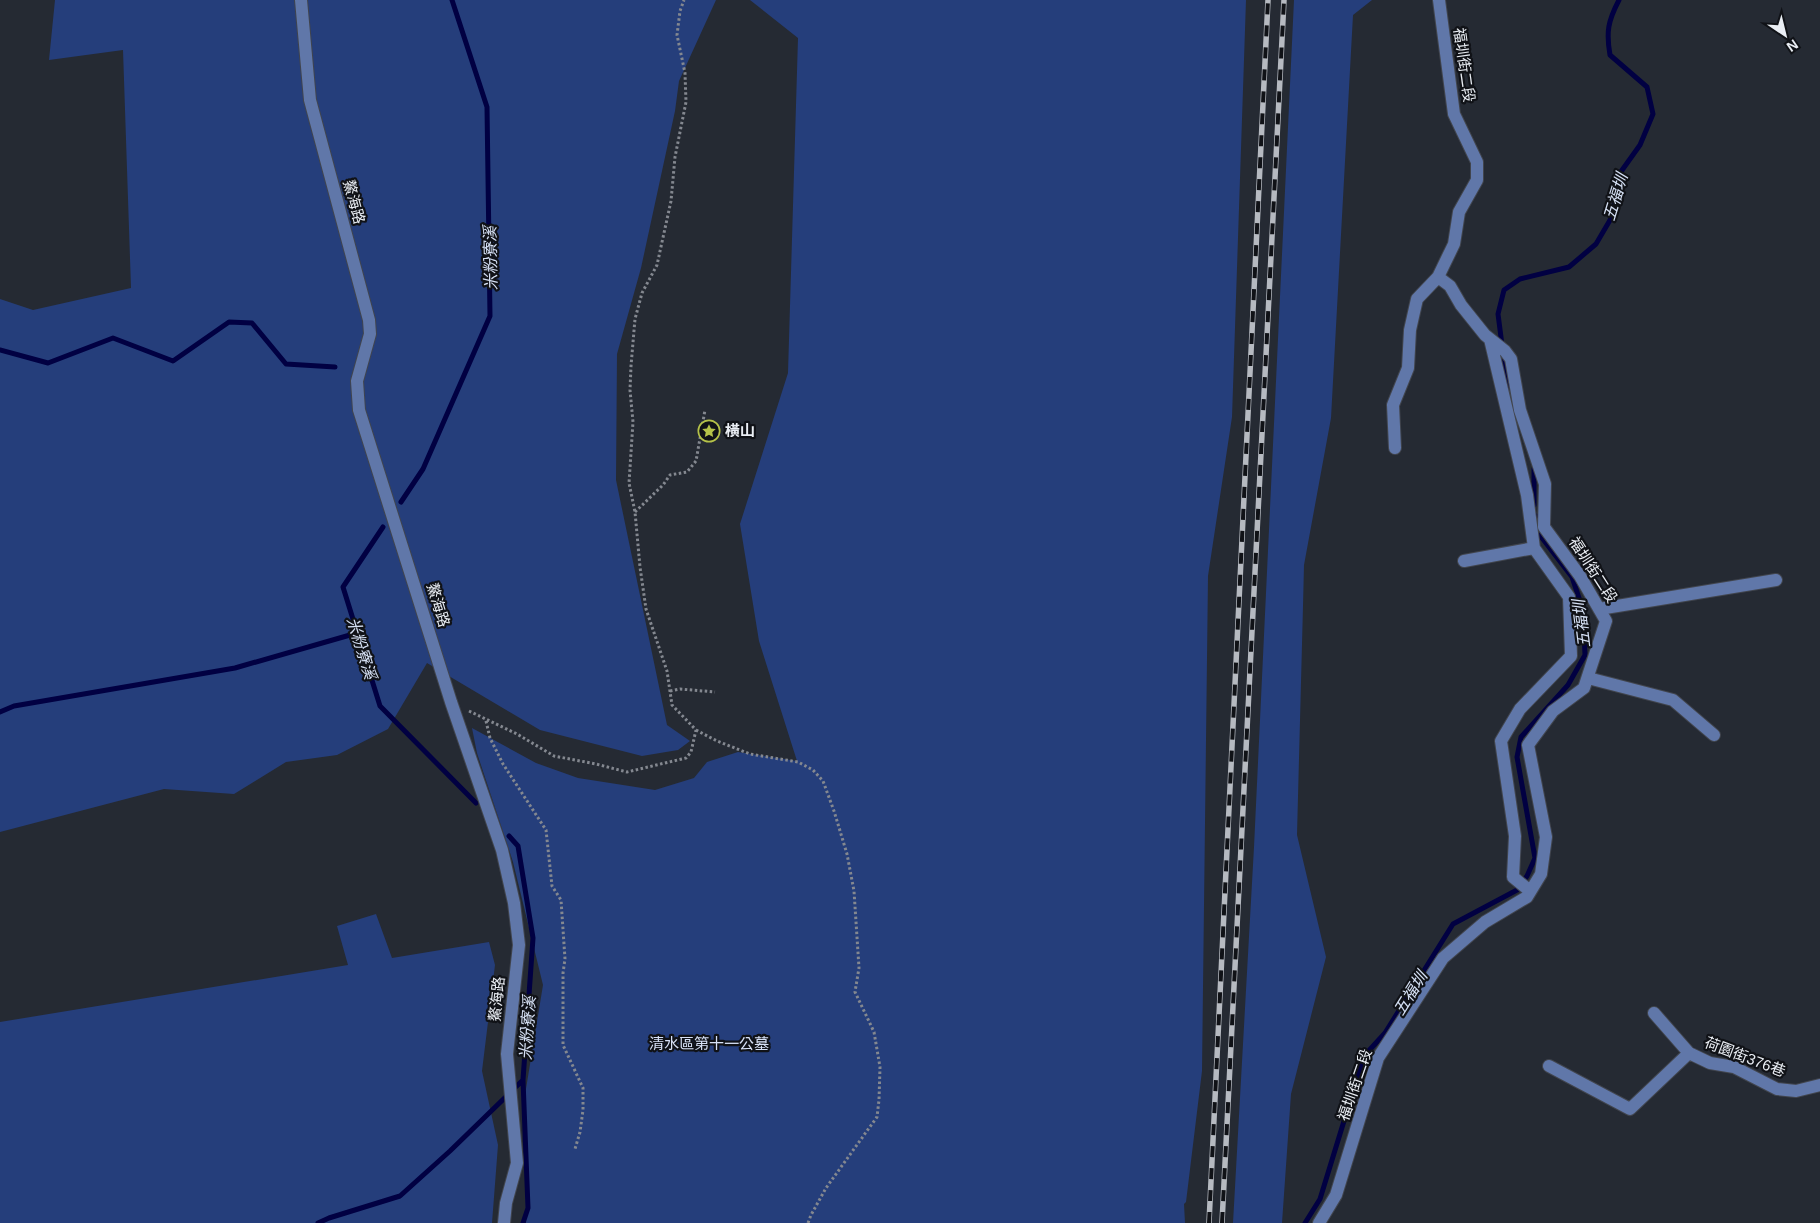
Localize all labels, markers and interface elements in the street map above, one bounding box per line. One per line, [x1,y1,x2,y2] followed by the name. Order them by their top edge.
[1760,10,1810,60] north arrow
[1451,27,1478,103] street label: 福圳街二段
[1784,36,1801,55] text: N
[1600,170,1631,223] water label: 五福圳
[340,178,369,226] street label: 鰲海路
[481,224,500,290] water label: 米粉寮溪
[697,419,721,443] place icon: 橫山
[725,422,755,439] place label: 橫山
[1566,534,1621,606] street label: 福圳街二段
[424,581,453,629] street label: 鰲海路
[1570,597,1593,649] water label: 五福圳
[344,615,380,683] water label: 米粉寮溪
[1390,967,1431,1018] water label: 五福圳
[486,976,507,1022] street label: 鰲海路
[517,994,538,1061] water label: 米粉寮溪
[1702,1033,1788,1080] street label: 荷園街376巷
[649,1035,769,1052] park label: 清水區第十一公墓
[1334,1047,1375,1123] street label: 福圳街二段

